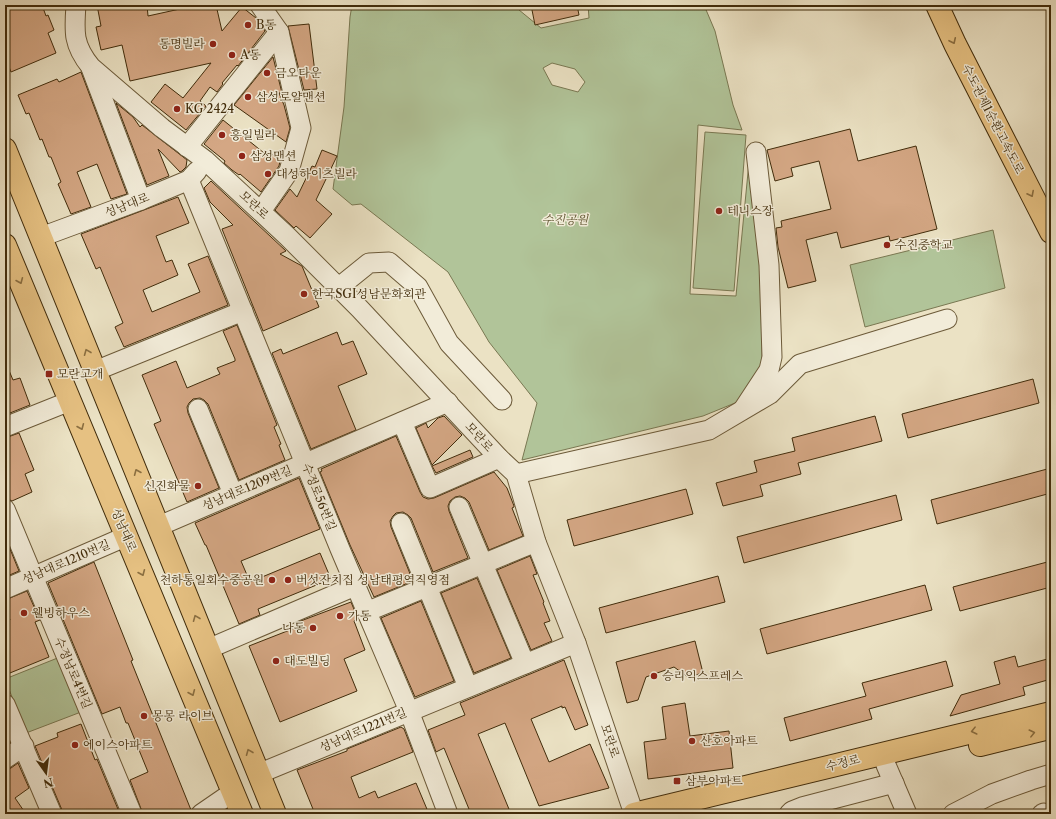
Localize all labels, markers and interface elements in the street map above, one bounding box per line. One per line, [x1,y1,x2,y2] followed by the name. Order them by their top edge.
[256,17,276,32] place label: B동
[243,20,253,30] marker: B동
[159,36,205,51] place label: 동명빌라
[948,36,956,44] one-way arrow
[208,39,218,49] marker: 동명빌라
[239,47,261,62] place label: A동
[227,50,237,60] marker: A동
[959,61,1028,176] street label: 수도권제1순환고속도로
[275,65,322,80] place label: 금오타운
[262,68,272,78] marker: 금오타운
[256,89,326,104] place label: 삼성로얄맨션
[243,92,253,102] marker: 삼성로얄맨션
[185,101,234,116] place label: KG 2424
[172,104,182,114] marker: KG 2424
[230,127,277,142] place label: 흥일빌라
[217,130,227,140] marker: 흥일빌라
[250,148,296,163] place label: 삼성맨션
[237,151,247,161] marker: 삼성맨션
[276,166,358,181] place label: 대성하이츠빌라
[263,169,273,179] marker: 대성하이츠빌라
[237,187,272,222] street label: 모란로
[102,189,152,220] street label: 성남대로
[1027,190,1034,197] one-way arrow
[727,203,774,218] place label: 테니스장
[714,206,724,216] marker: 테니스장
[542,212,590,227] park label: 수진공원
[895,237,953,252] place label: 수진중학교
[882,240,892,250] marker: 수진중학교
[15,277,23,285] one-way arrow
[312,286,427,301] place label: 한국SGI성남문화회관
[299,289,309,299] marker: 한국SGI성남문화회관
[83,348,91,355] one-way arrow
[57,366,103,381] place label: 모란고개
[44,369,54,379] marker: 모란고개
[462,419,497,455] street label: 모란로
[76,423,84,431] one-way arrow
[299,461,340,533] street label: 수정로56번길
[200,462,294,513] street label: 성남대로1209번길
[133,468,141,475] one-way arrow
[144,478,190,493] place label: 신진화물
[193,481,203,491] marker: 신진화물
[108,506,141,554] street label: 성남대로
[20,536,112,587] street label: 성남대로1210번길
[137,568,145,576] one-way arrow
[160,572,264,587] place label: 천하통일회수중공원
[296,572,450,587] place label: 버섯잔치집 성남태평역직영점
[267,575,277,585] marker: 천하통일회수중공원
[283,575,293,585] marker: 버섯잔치집 성남태평역직영점
[32,605,90,620] place label: 웰빙하우스
[19,608,29,618] marker: 웰빙하우스
[348,608,372,623] place label: 가동
[335,611,345,621] marker: 가동
[192,615,200,622] one-way arrow
[282,620,305,635] place label: 나동
[308,623,318,633] marker: 나동
[52,635,95,711] street label: 수정남로4번길
[284,653,330,668] place label: 대도빌딩
[271,656,281,666] marker: 대도빌딩
[662,668,744,683] place label: 승리익스프레스
[649,671,659,681] marker: 승리익스프레스
[187,689,195,697] one-way arrow
[317,704,409,755] street label: 성남대로1221번길
[152,708,214,723] place label: 몽몽 라이브
[139,711,149,721] marker: 몽몽 라이브
[598,722,623,760] street label: 모란로
[971,726,978,735] one-way arrow
[1029,729,1035,737] one-way arrow
[700,733,758,748] place label: 산호아파트
[687,736,697,746] marker: 산호아파트
[83,737,153,752] place label: 에이스아파트
[70,740,80,750] marker: 에이스아파트
[246,749,254,756] one-way arrow
[824,751,862,774] street label: 수정로
[26,753,66,793] north arrow
[685,773,743,788] place label: 삼부아파트
[42,775,55,791] text: N
[672,776,682,786] marker: 삼부아파트

